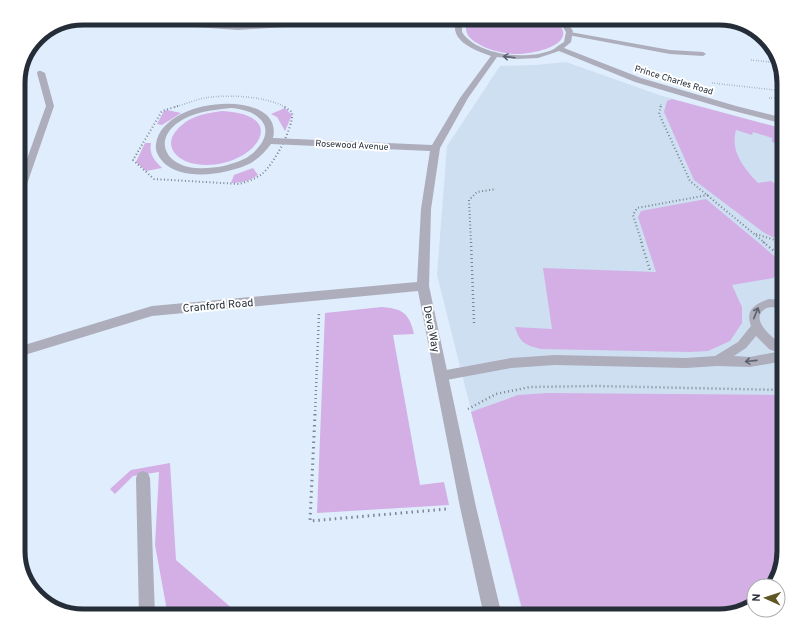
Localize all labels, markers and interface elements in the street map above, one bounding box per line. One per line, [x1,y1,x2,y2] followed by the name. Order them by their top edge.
[503,53,516,61] one-way arrow
[633,63,715,98] street label: Prince Charles Road
[315,138,389,153] street label: Rosewood Avenue
[182,296,254,316] street label: Cranford Road
[420,305,442,354] street label: Deva Way
[753,308,760,320] one-way arrow
[745,358,758,365] one-way arrow
[746,578,786,618] north arrow
[750,593,764,602] text: N

